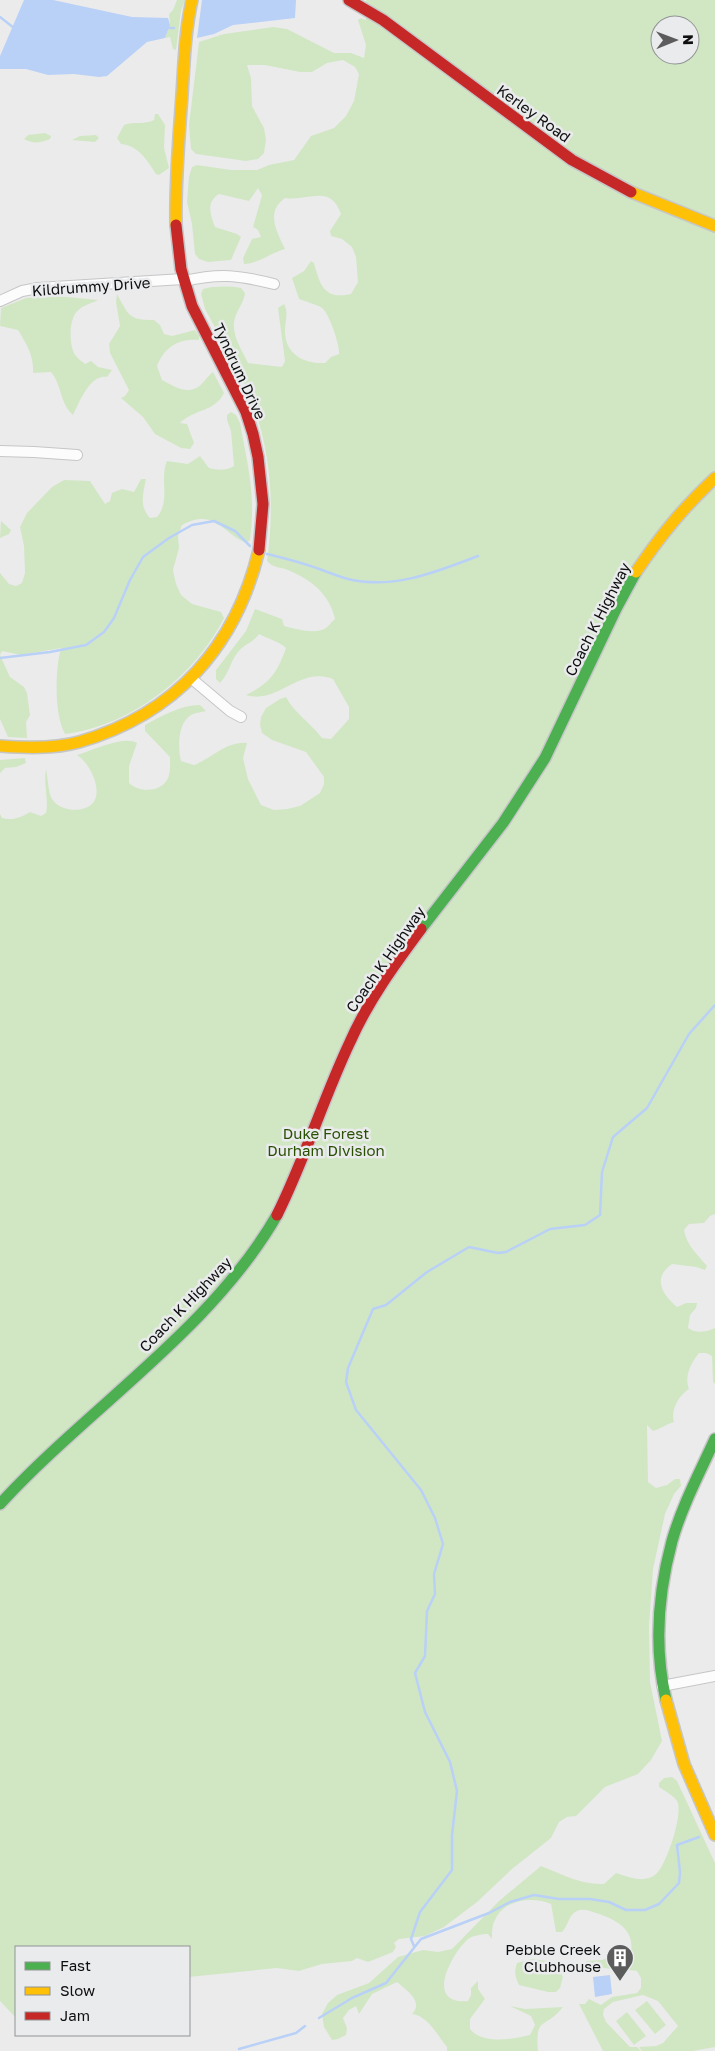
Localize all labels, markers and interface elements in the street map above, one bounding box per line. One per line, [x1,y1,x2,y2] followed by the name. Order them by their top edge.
[650,15,700,65] north arrow
[680,34,697,45] text: N
[494,80,574,146] street label: Kerley Road
[31,273,151,299] street label: Kildrummy Drive
[210,320,270,422] street label: Tyndrum Drive
[561,559,634,679] street label: Coach K Highway
[342,902,429,1015] street label: Coach K Highway
[267,1124,385,1159] park label: Duke Forest Durham Division
[135,1252,235,1355] street label: Coach K Highway
[505,1940,602,1975] place label: Pebble Creek Clubhouse
[605,1943,635,1982] building icon: Pebble Creek Clubhouse
[15,1946,190,2036] legend
[60,1956,91,1974] text: Fast
[60,1981,95,1999] text: Slow
[60,2006,90,2024] text: Jam

